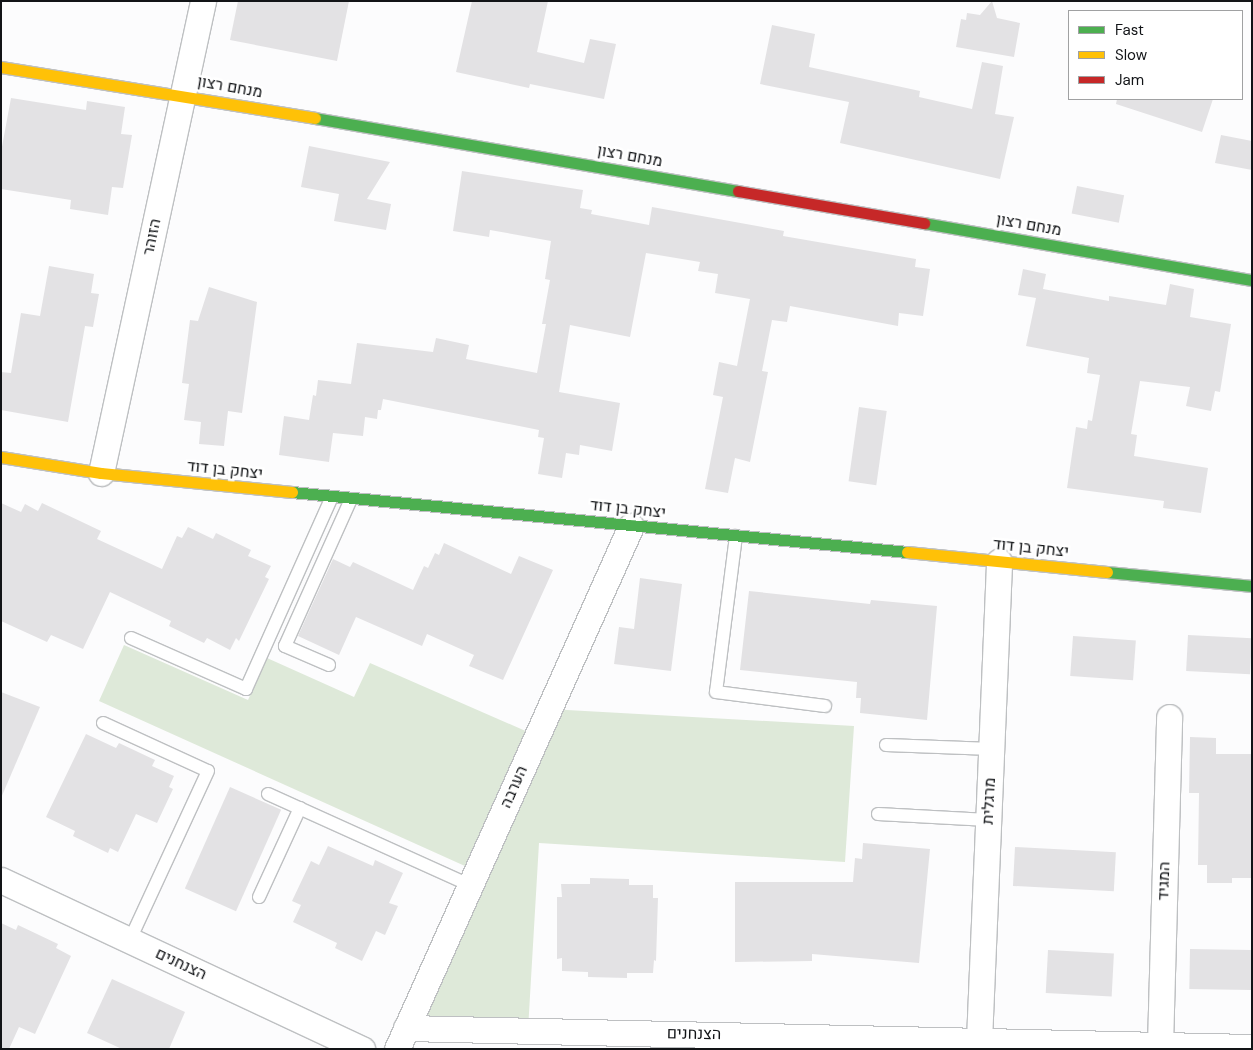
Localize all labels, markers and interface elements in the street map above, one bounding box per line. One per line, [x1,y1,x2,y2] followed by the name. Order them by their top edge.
[1068,10,1243,100] legend
[1115,20,1144,40] text: Fast
[1115,45,1147,65] text: Slow
[1115,70,1144,90] text: Jam
[196,72,264,102] street label: מנחם רצון
[596,141,664,171] street label: מנחם רצון
[995,210,1063,240] street label: מנחם רצון
[139,217,165,257] street label: הזוהר
[186,456,264,484] street label: יצחק בן דוד
[589,495,667,523] street label: יצחק בן דוד
[992,534,1070,562] street label: יצחק בן דוד
[496,763,532,811] street label: הערבה
[978,777,1000,825] street label: מרגלית
[1154,861,1174,901] street label: המגיד
[152,944,210,984] street label: הצנחנים
[667,1024,721,1044] street label: הצנחנים

